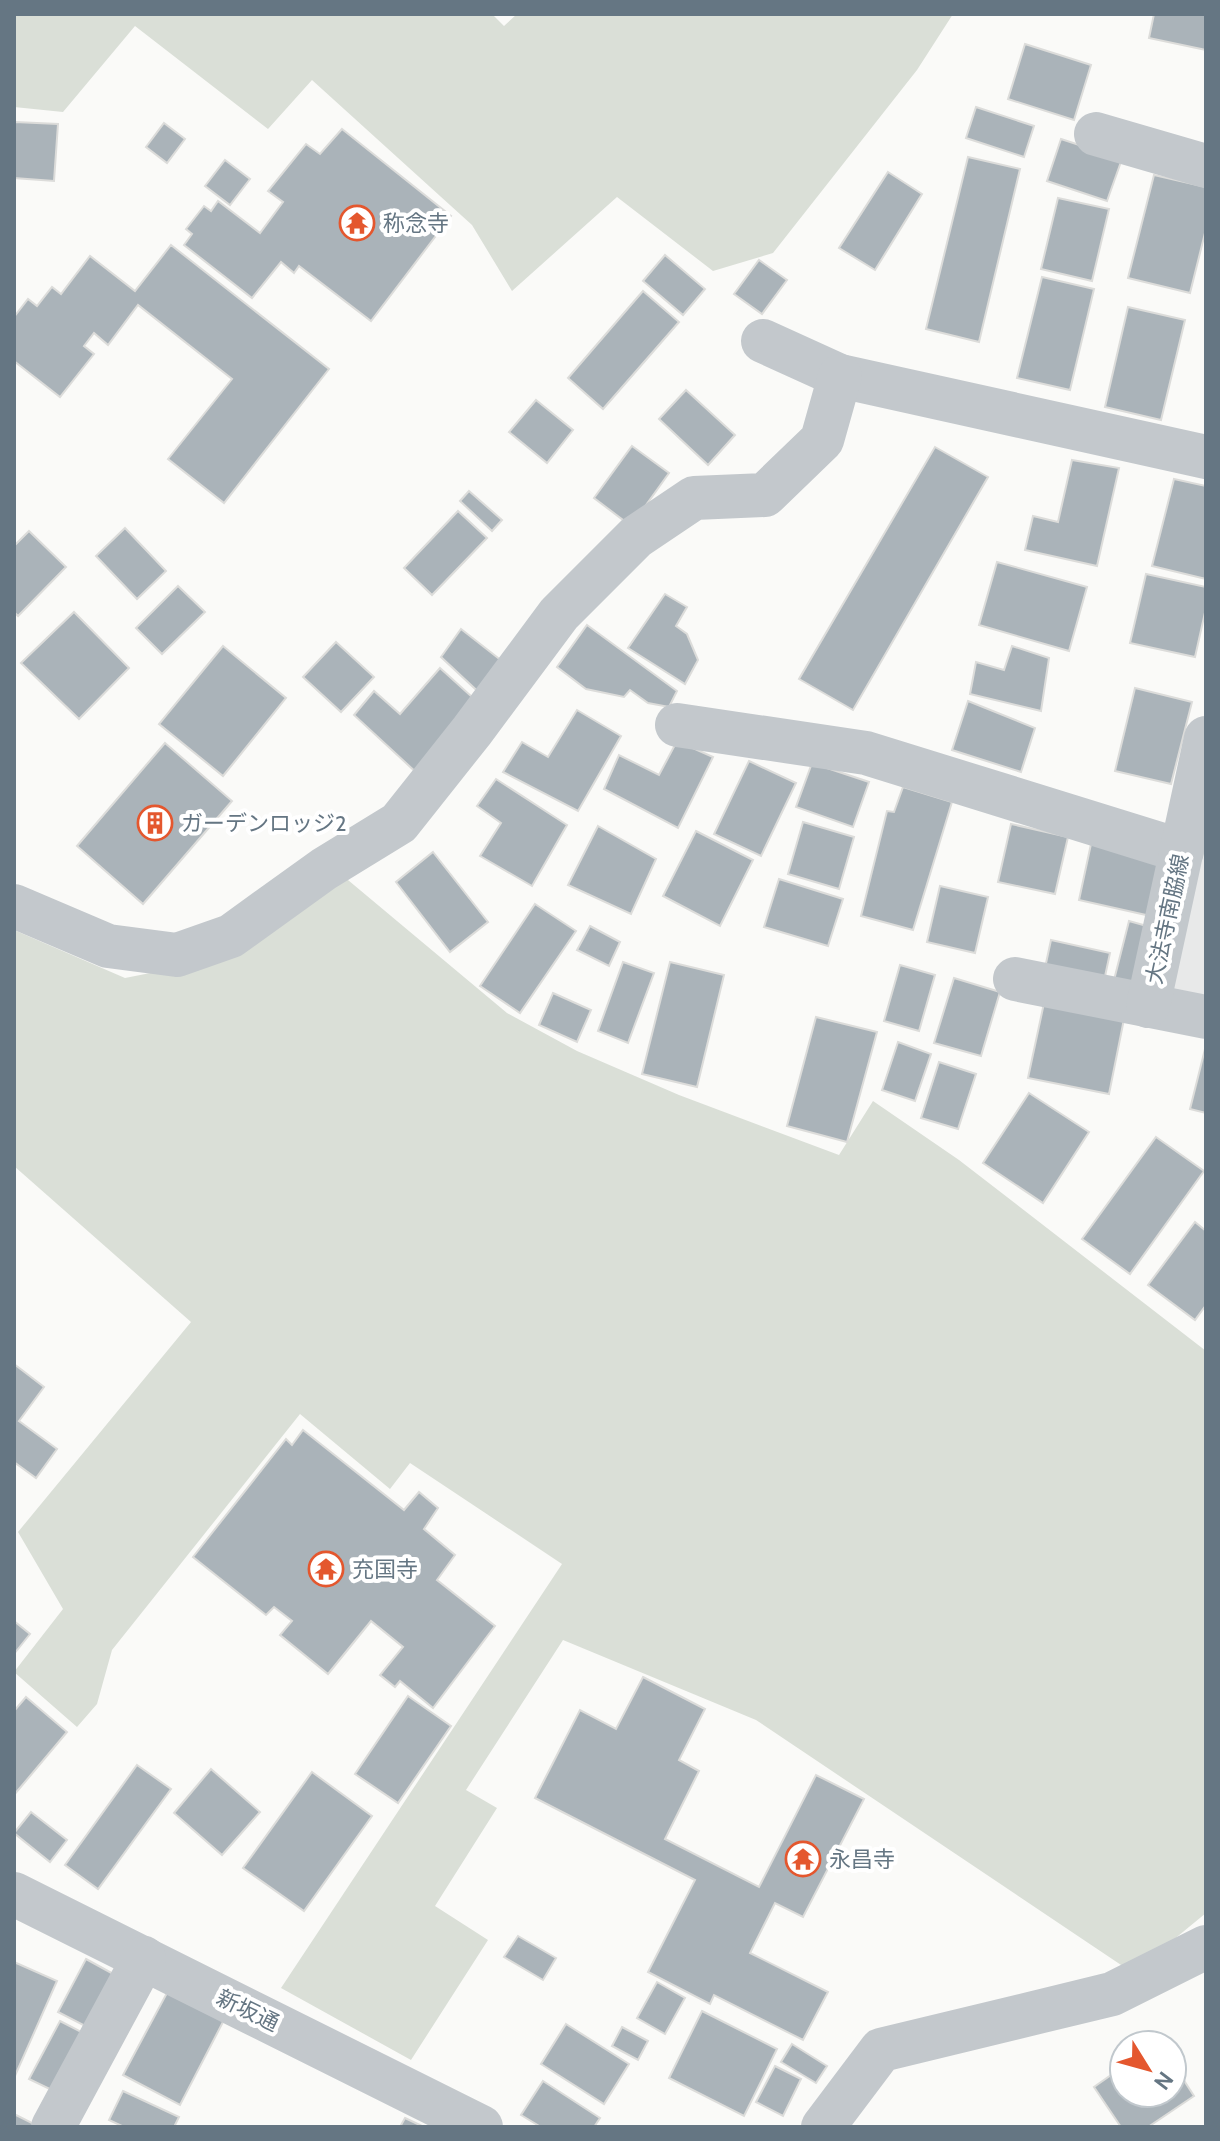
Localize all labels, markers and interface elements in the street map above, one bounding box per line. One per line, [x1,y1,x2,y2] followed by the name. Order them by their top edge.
[338,204,376,242] temple icon: 称念寺
[383,210,449,237] place label: 称念寺
[136,804,174,842] building icon: ガーデンロッジ2
[181,810,347,837] place label: ガーデンロッジ2
[1141,852,1194,986] street label: 大法寺南脇線
[307,1550,345,1588] temple icon: 充国寺
[352,1556,418,1583] place label: 充国寺
[784,1840,822,1878] temple icon: 永昌寺
[829,1846,895,1873] place label: 永昌寺
[212,1984,283,2037] street label: 新坂通
[1108,2029,1188,2109] north arrow
[1148,2066,1179,2095] text: N

